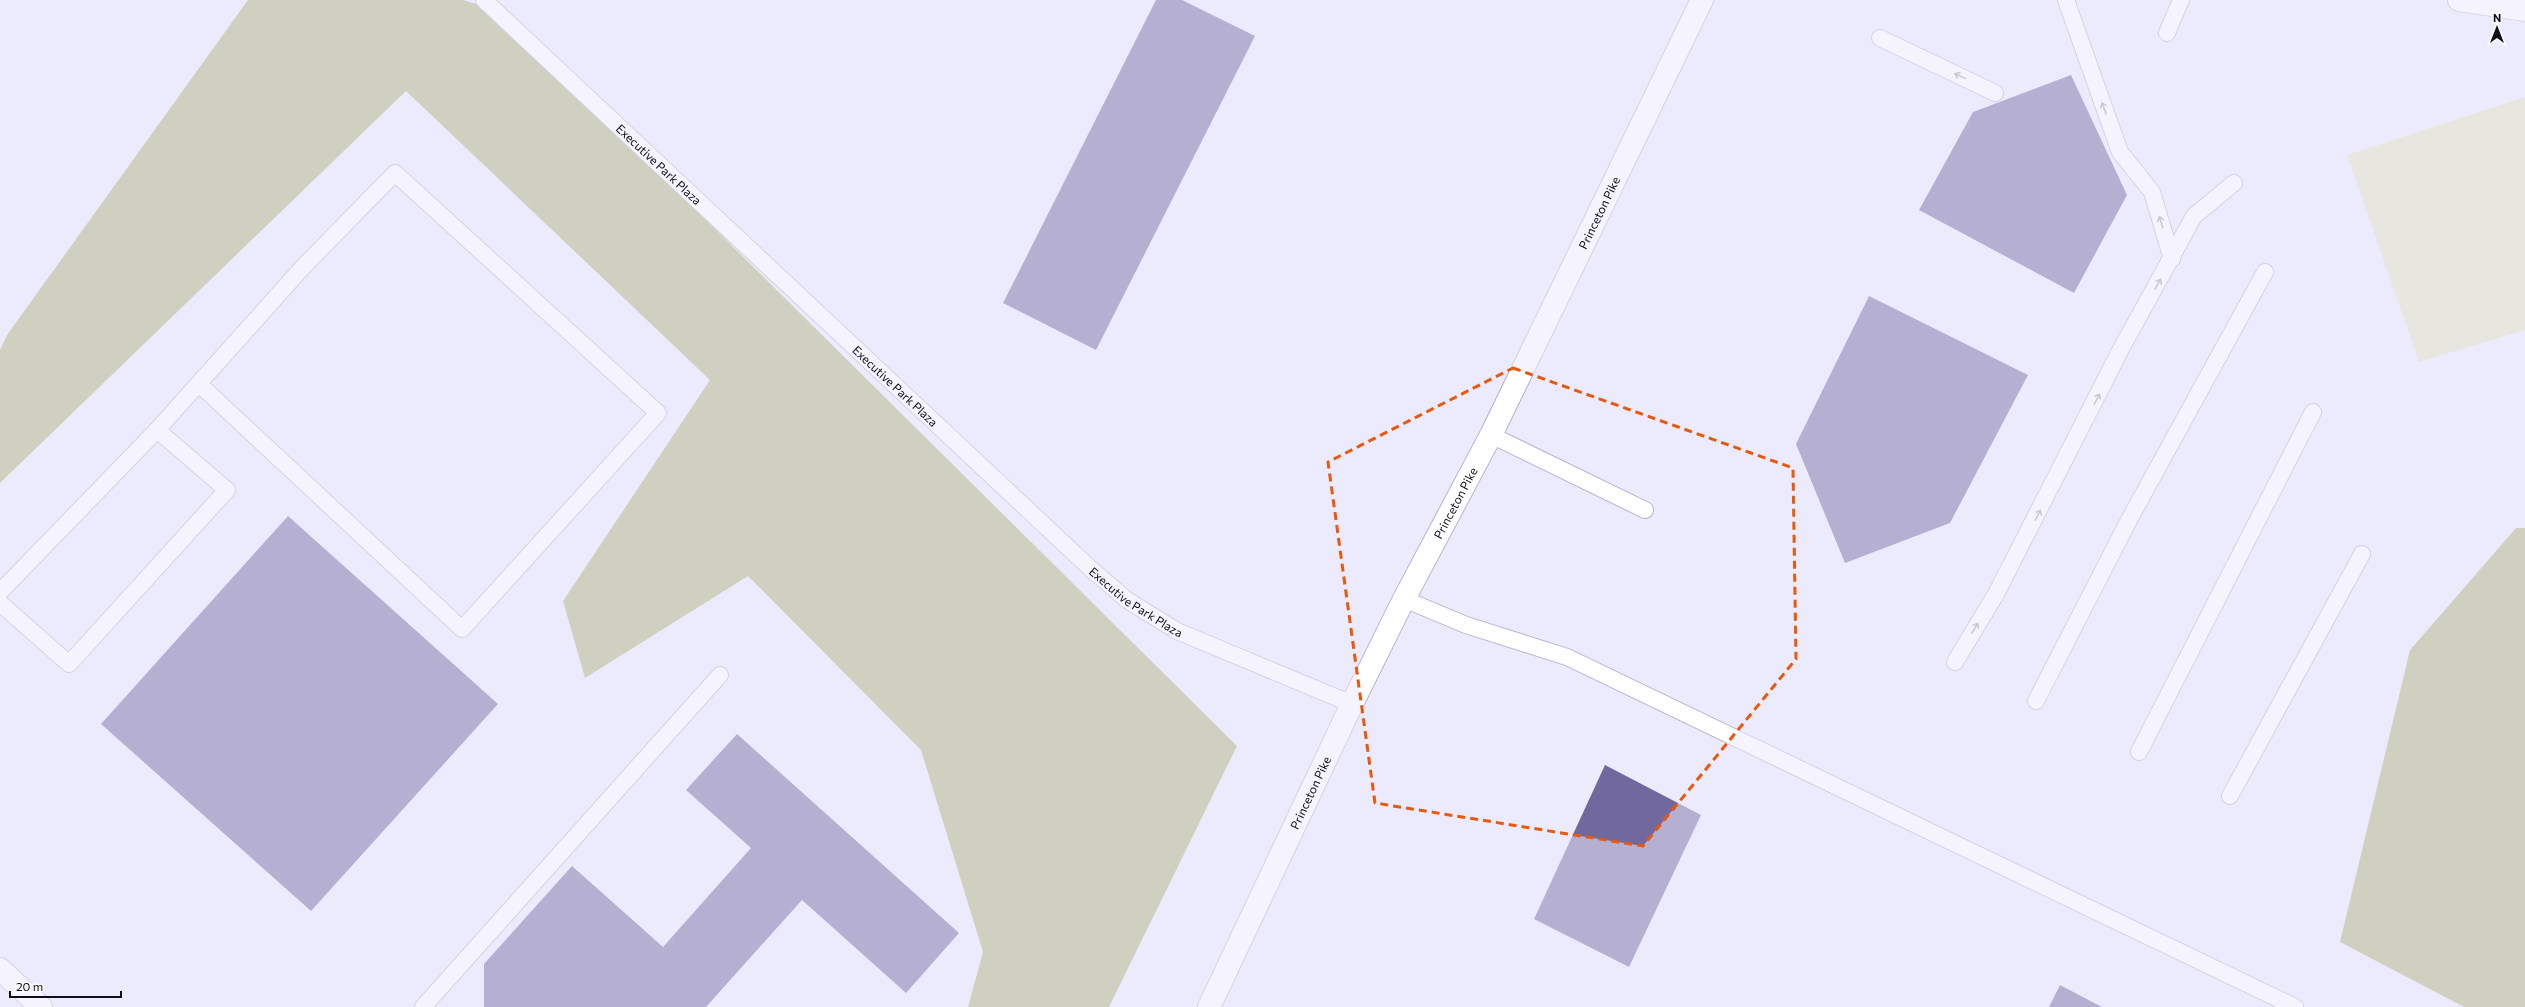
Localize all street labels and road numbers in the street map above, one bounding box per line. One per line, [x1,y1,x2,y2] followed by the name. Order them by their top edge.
[614,121,705,207] street label: Executive Park Plaza
[1575,174,1622,251] street label: Princeton Pike
[850,343,941,429] street label: Executive Park Plaza
[1430,465,1480,541] street label: Princeton Pike
[1087,564,1185,640] street label: Executive Park Plaza
[1287,754,1333,831] street label: Princeton Pike

